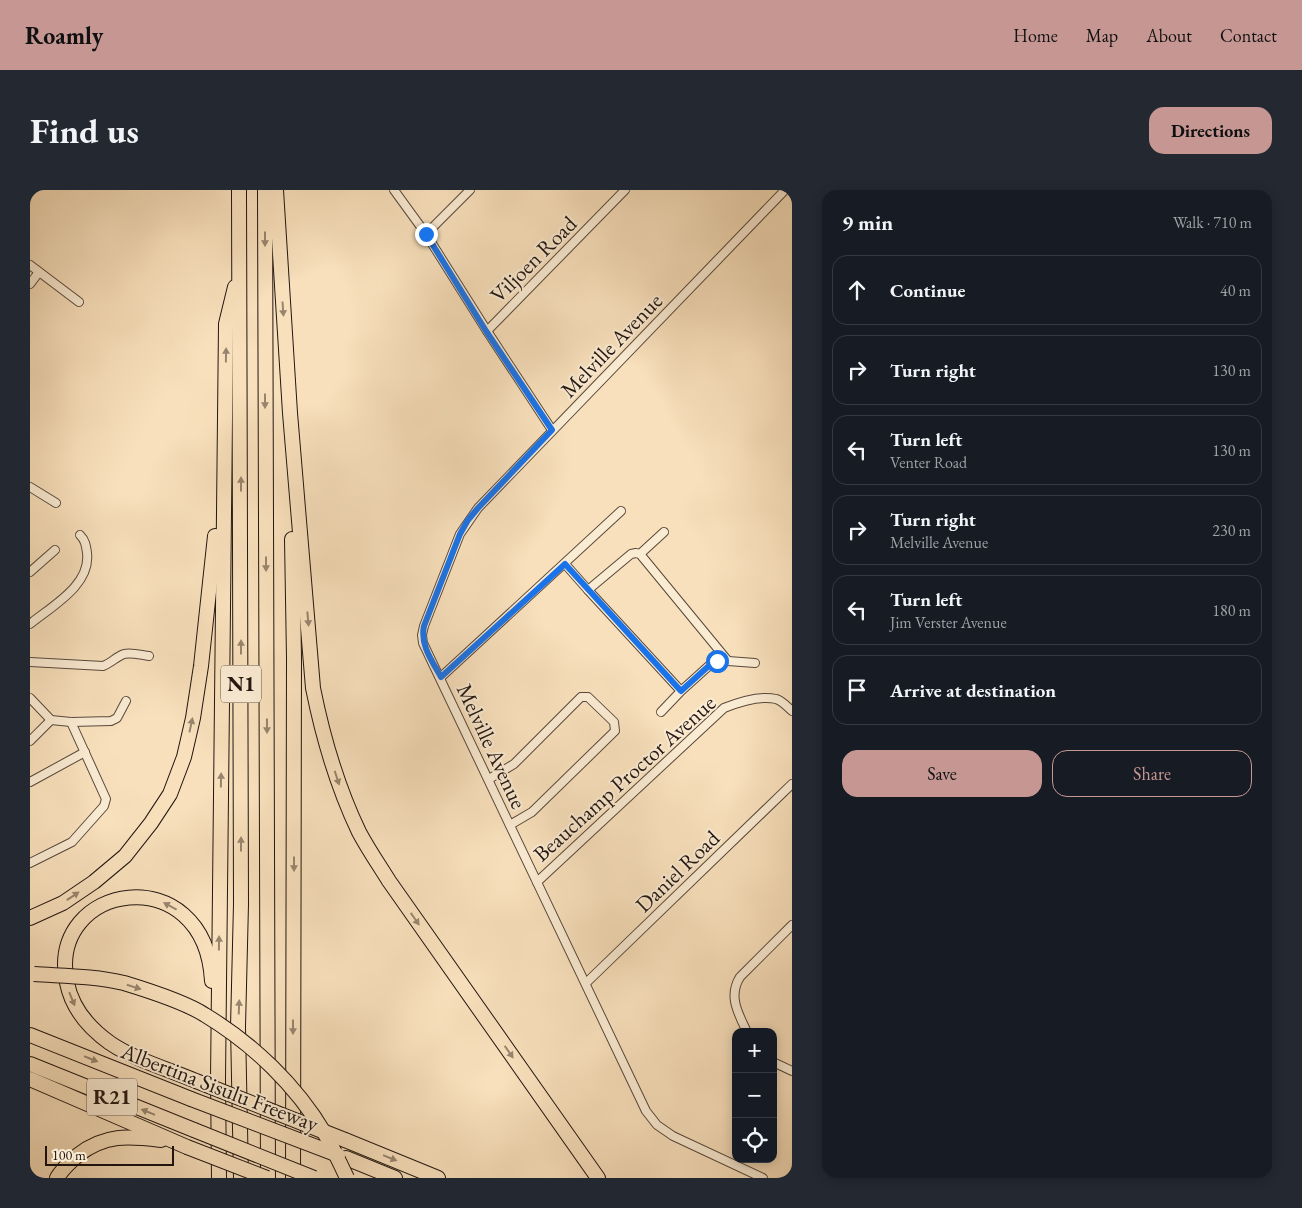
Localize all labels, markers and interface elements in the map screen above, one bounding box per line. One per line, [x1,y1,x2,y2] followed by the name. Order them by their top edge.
[25,20,103,51] text: Roamly
[1013,24,1058,47] text: Home
[1086,24,1118,47] text: Map
[1146,24,1192,47] text: About
[1220,24,1277,47] text: Contact
[1149,107,1272,154] button: Directions
[30,108,139,153] text: Find us
[484,209,584,309] street label: Viljoen Road
[842,209,893,236] text: 9 min
[1173,212,1252,233] text: Walk · 710 m
[415,223,438,246] route end
[261,231,269,247] one-way arrow
[843,276,871,304] icon: ahead
[890,278,965,303] text: Continue
[1220,280,1251,301] text: 40 m
[554,286,669,404] street label: Melville Avenue
[279,301,287,317] one-way arrow
[222,347,230,363] one-way arrow
[843,356,871,384] icon: right
[890,358,976,383] text: Turn right
[1212,360,1251,381] text: 130 m
[261,393,269,409] one-way arrow
[890,427,962,452] text: Turn left
[843,436,871,464] icon: left
[1212,440,1251,461] text: 130 m
[890,452,967,473] text: Venter Road
[237,476,245,492] one-way arrow
[890,507,976,532] text: Turn right
[843,516,871,544] icon: right
[1212,520,1251,541] text: 230 m
[890,532,988,553] text: Melville Avenue
[262,556,270,572] one-way arrow
[890,587,962,612] text: Turn left
[843,596,871,624] icon: left
[1212,600,1251,621] text: 180 m
[304,611,312,627] one-way arrow
[890,612,1007,633] text: Jim Verster Avenue
[237,639,245,655] one-way arrow
[706,650,729,673] route start
[221,666,261,702] road number: N1
[843,676,871,704] icon: arrive
[890,678,1056,703] text: Arrive at destination
[450,679,533,814] street label: Melville Avenue
[527,688,722,868] street label: Beauchamp Proctor Avenue
[187,717,195,732] one-way arrow
[263,718,271,734] one-way arrow
[842,750,1042,797] button: Save
[1052,750,1252,797] button: Share
[334,770,341,785] one-way arrow
[217,772,225,788] one-way arrow
[629,823,726,919] street label: Daniel Road
[237,836,245,852] one-way arrow
[290,857,298,873] one-way arrow
[67,891,80,901] one-way arrow
[163,902,177,910] one-way arrow
[410,912,420,926] one-way arrow
[216,934,224,950] one-way arrow
[127,983,142,991] one-way arrow
[68,992,76,1007] one-way arrow
[235,999,243,1015] one-way arrow
[289,1019,297,1035] one-way arrow
[732,1028,777,1163] map controls
[732,1028,777,1073] button: +
[116,1036,323,1139] street label: Albertina Sisulu Freeway
[504,1045,514,1059] one-way arrow
[84,1056,99,1064] one-way arrow
[732,1073,777,1118] button: −
[87,1079,137,1116] road number: R21
[141,1107,155,1115] one-way arrow
[732,1118,777,1163] button: locate
[45,1143,174,1166] scale bar
[52,1146,86,1164] text: 100 m
[383,1155,397,1163] one-way arrow

